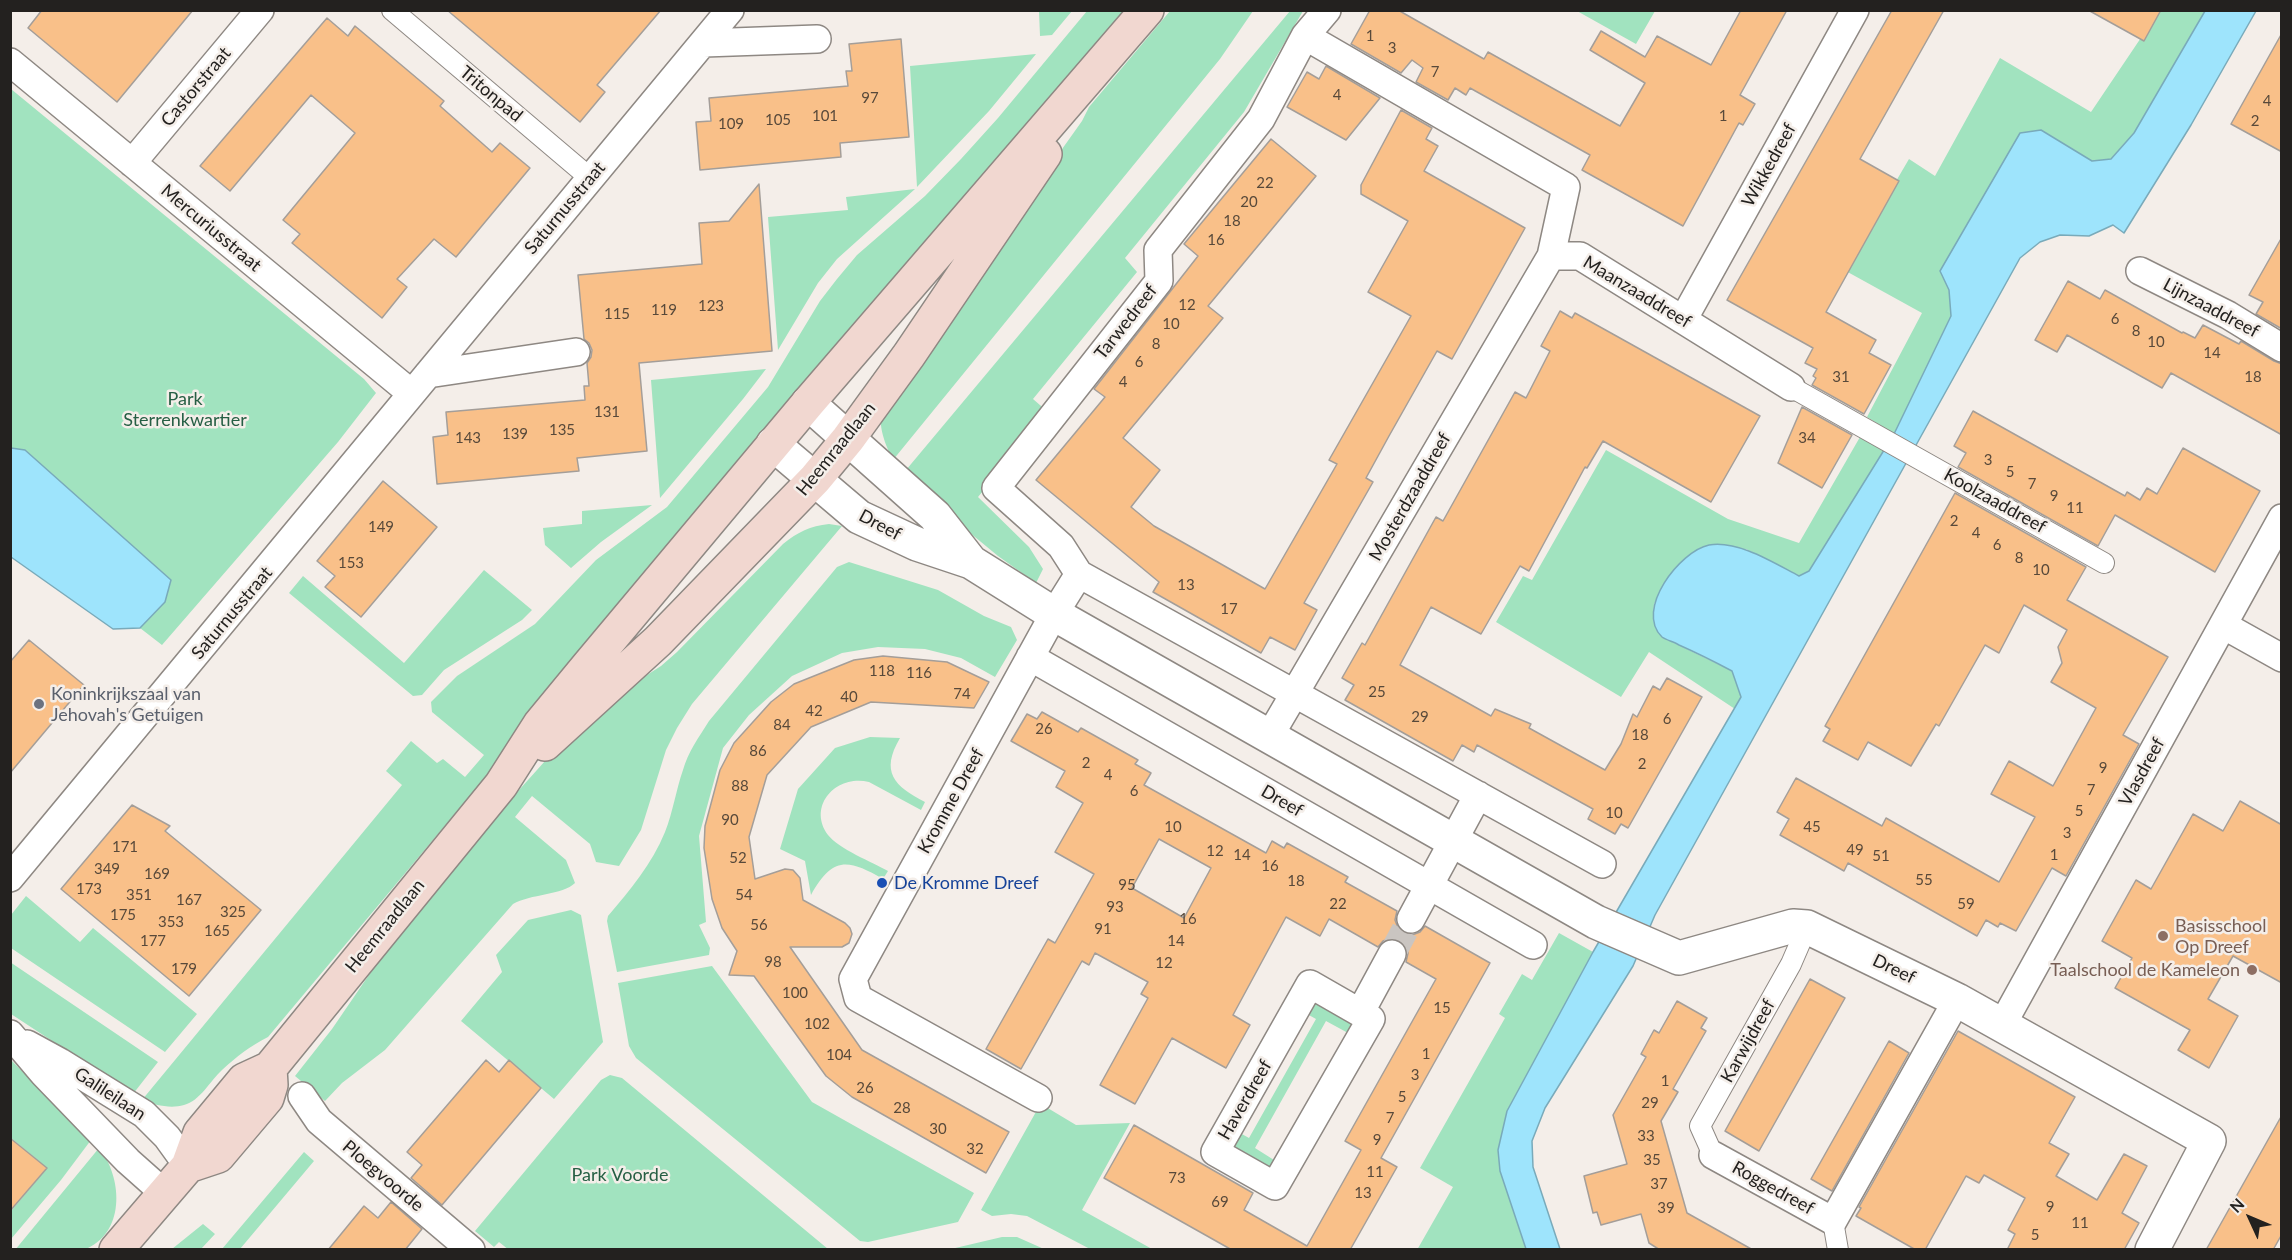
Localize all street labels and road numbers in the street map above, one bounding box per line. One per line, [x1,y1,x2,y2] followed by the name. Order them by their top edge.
[157,43,235,131] street label: Castorstraat
[455,62,527,126] street label: Tritonpad
[1737,120,1801,210] street label: Wikkedreef
[520,157,610,259] street label: Saturnusstraat
[156,180,266,276] street label: Mercuriusstraat
[1579,251,1695,333] street label: Maanzaaddreef
[2159,274,2263,342] street label: Lijnzaaddreef
[1090,280,1162,364] street label: Tarwedreef
[792,398,880,500] street label: Heemraadlaan
[1365,429,1455,565] street label: Mosterdzaaddreef
[1940,464,2050,538] street label: Koolzaaddreef
[855,505,905,545] street label: Dreef
[187,562,277,664] street label: Saturnusstraat
[2114,734,2170,810] street label: Vlasdreef
[913,745,989,857] street label: Kromme Dreef
[1257,780,1307,822] street label: Dreef
[341,875,429,977] street label: Heemraadlaan
[1869,949,1919,989] street label: Dreef
[1716,996,1780,1086] street label: Karwijdreef
[1214,1056,1276,1144] street label: Haverdreef
[70,1063,150,1125] street label: Galileilaan
[338,1136,428,1216] street label: Ploegvoorde
[1728,1157,1818,1219] street label: Roggedreef

